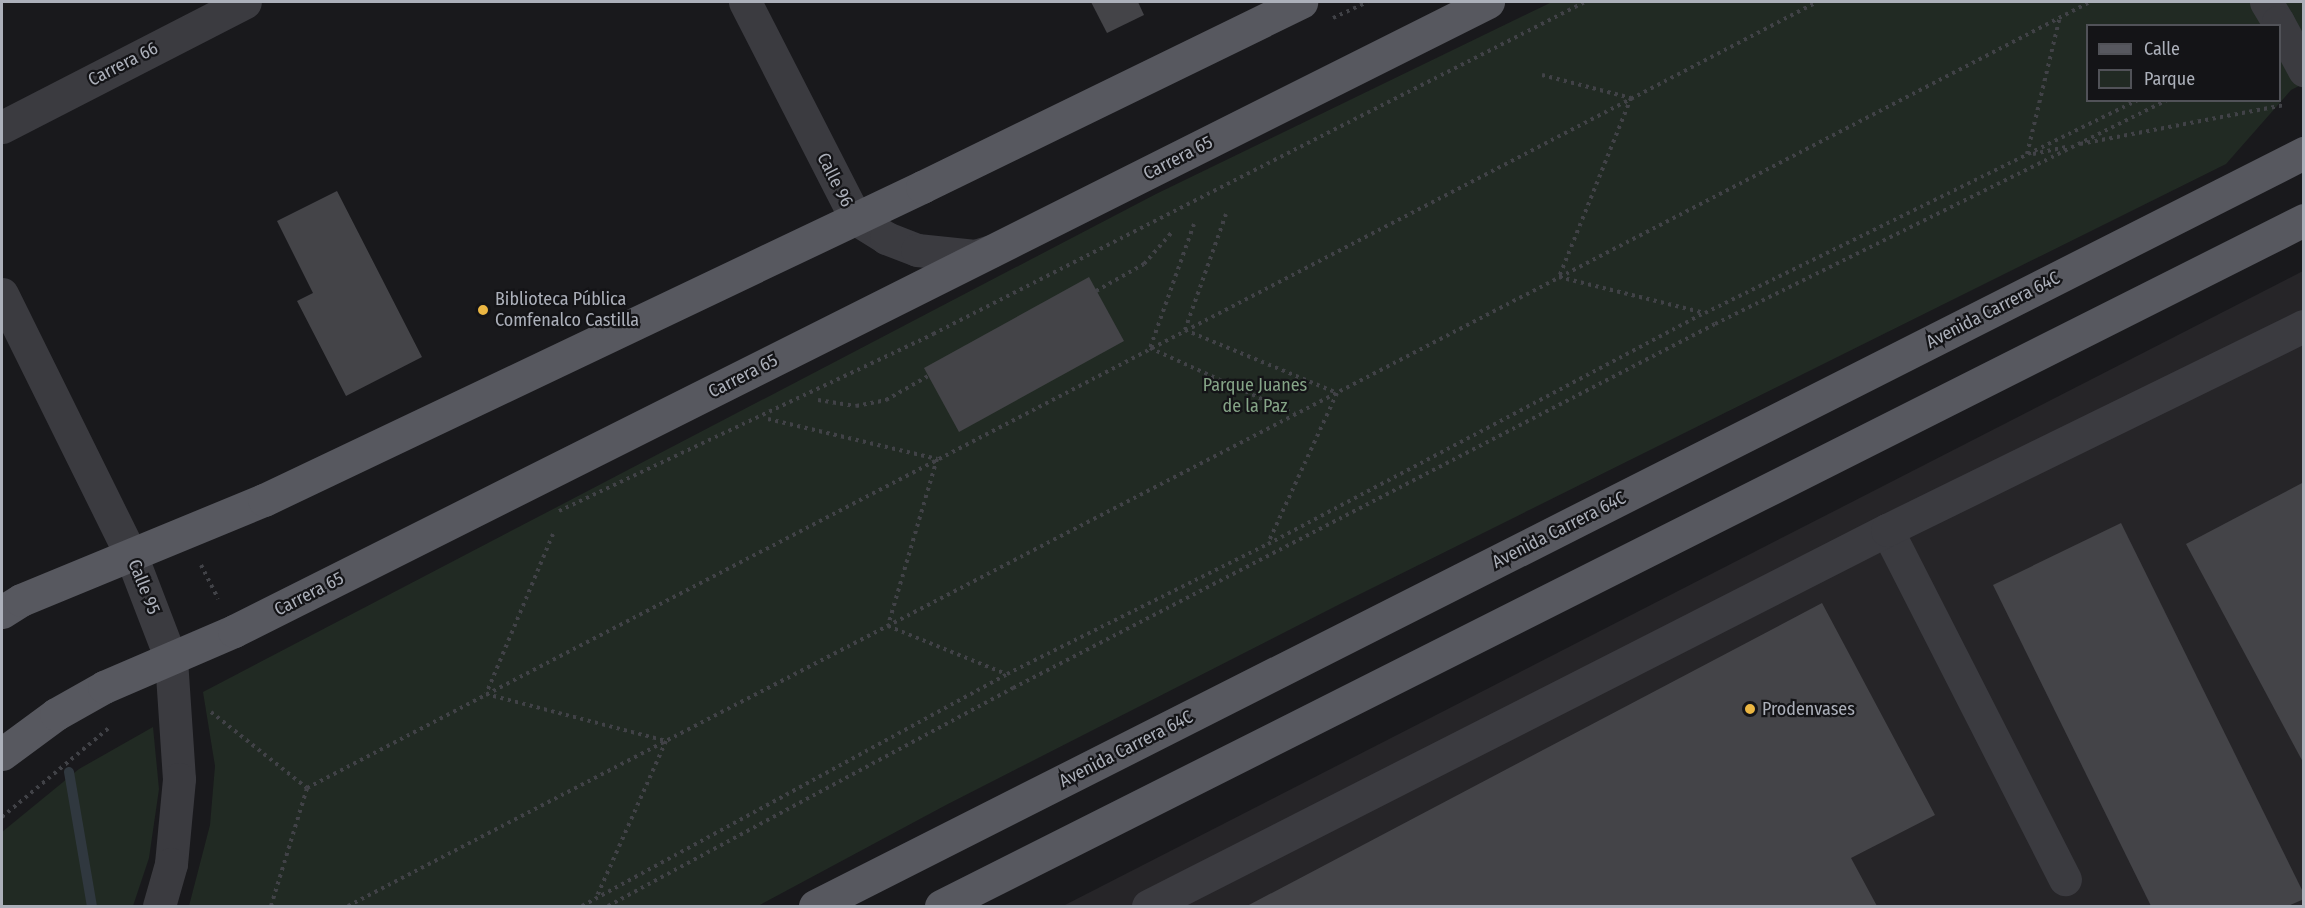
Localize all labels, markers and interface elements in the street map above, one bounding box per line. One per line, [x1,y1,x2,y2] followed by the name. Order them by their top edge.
[2086,24,2281,102] legend
[85,37,161,91] street label: Carrera 66
[2144,38,2180,60] text: Calle
[2144,68,2195,90] text: Parque
[1140,131,1216,185] street label: Carrera 65
[812,149,858,211] street label: Calle 96
[1922,267,2064,353] street label: Avenida Carrera 64C
[495,289,639,332] place label: Biblioteca Pública Comfenalco Castilla
[476,303,490,317] marker: Biblioteca Pública Comfenalco Castilla
[705,349,781,403] street label: Carrera 65
[1203,375,1307,418] park label: Parque Juanes de la Paz
[1488,487,1630,573] street label: Avenida Carrera 64C
[123,556,165,618] street label: Calle 95
[271,567,347,621] street label: Carrera 65
[1762,698,1855,720] place label: Prodenvases
[1743,702,1757,716] marker: Prodenvases
[1055,706,1197,792] street label: Avenida Carrera 64C

